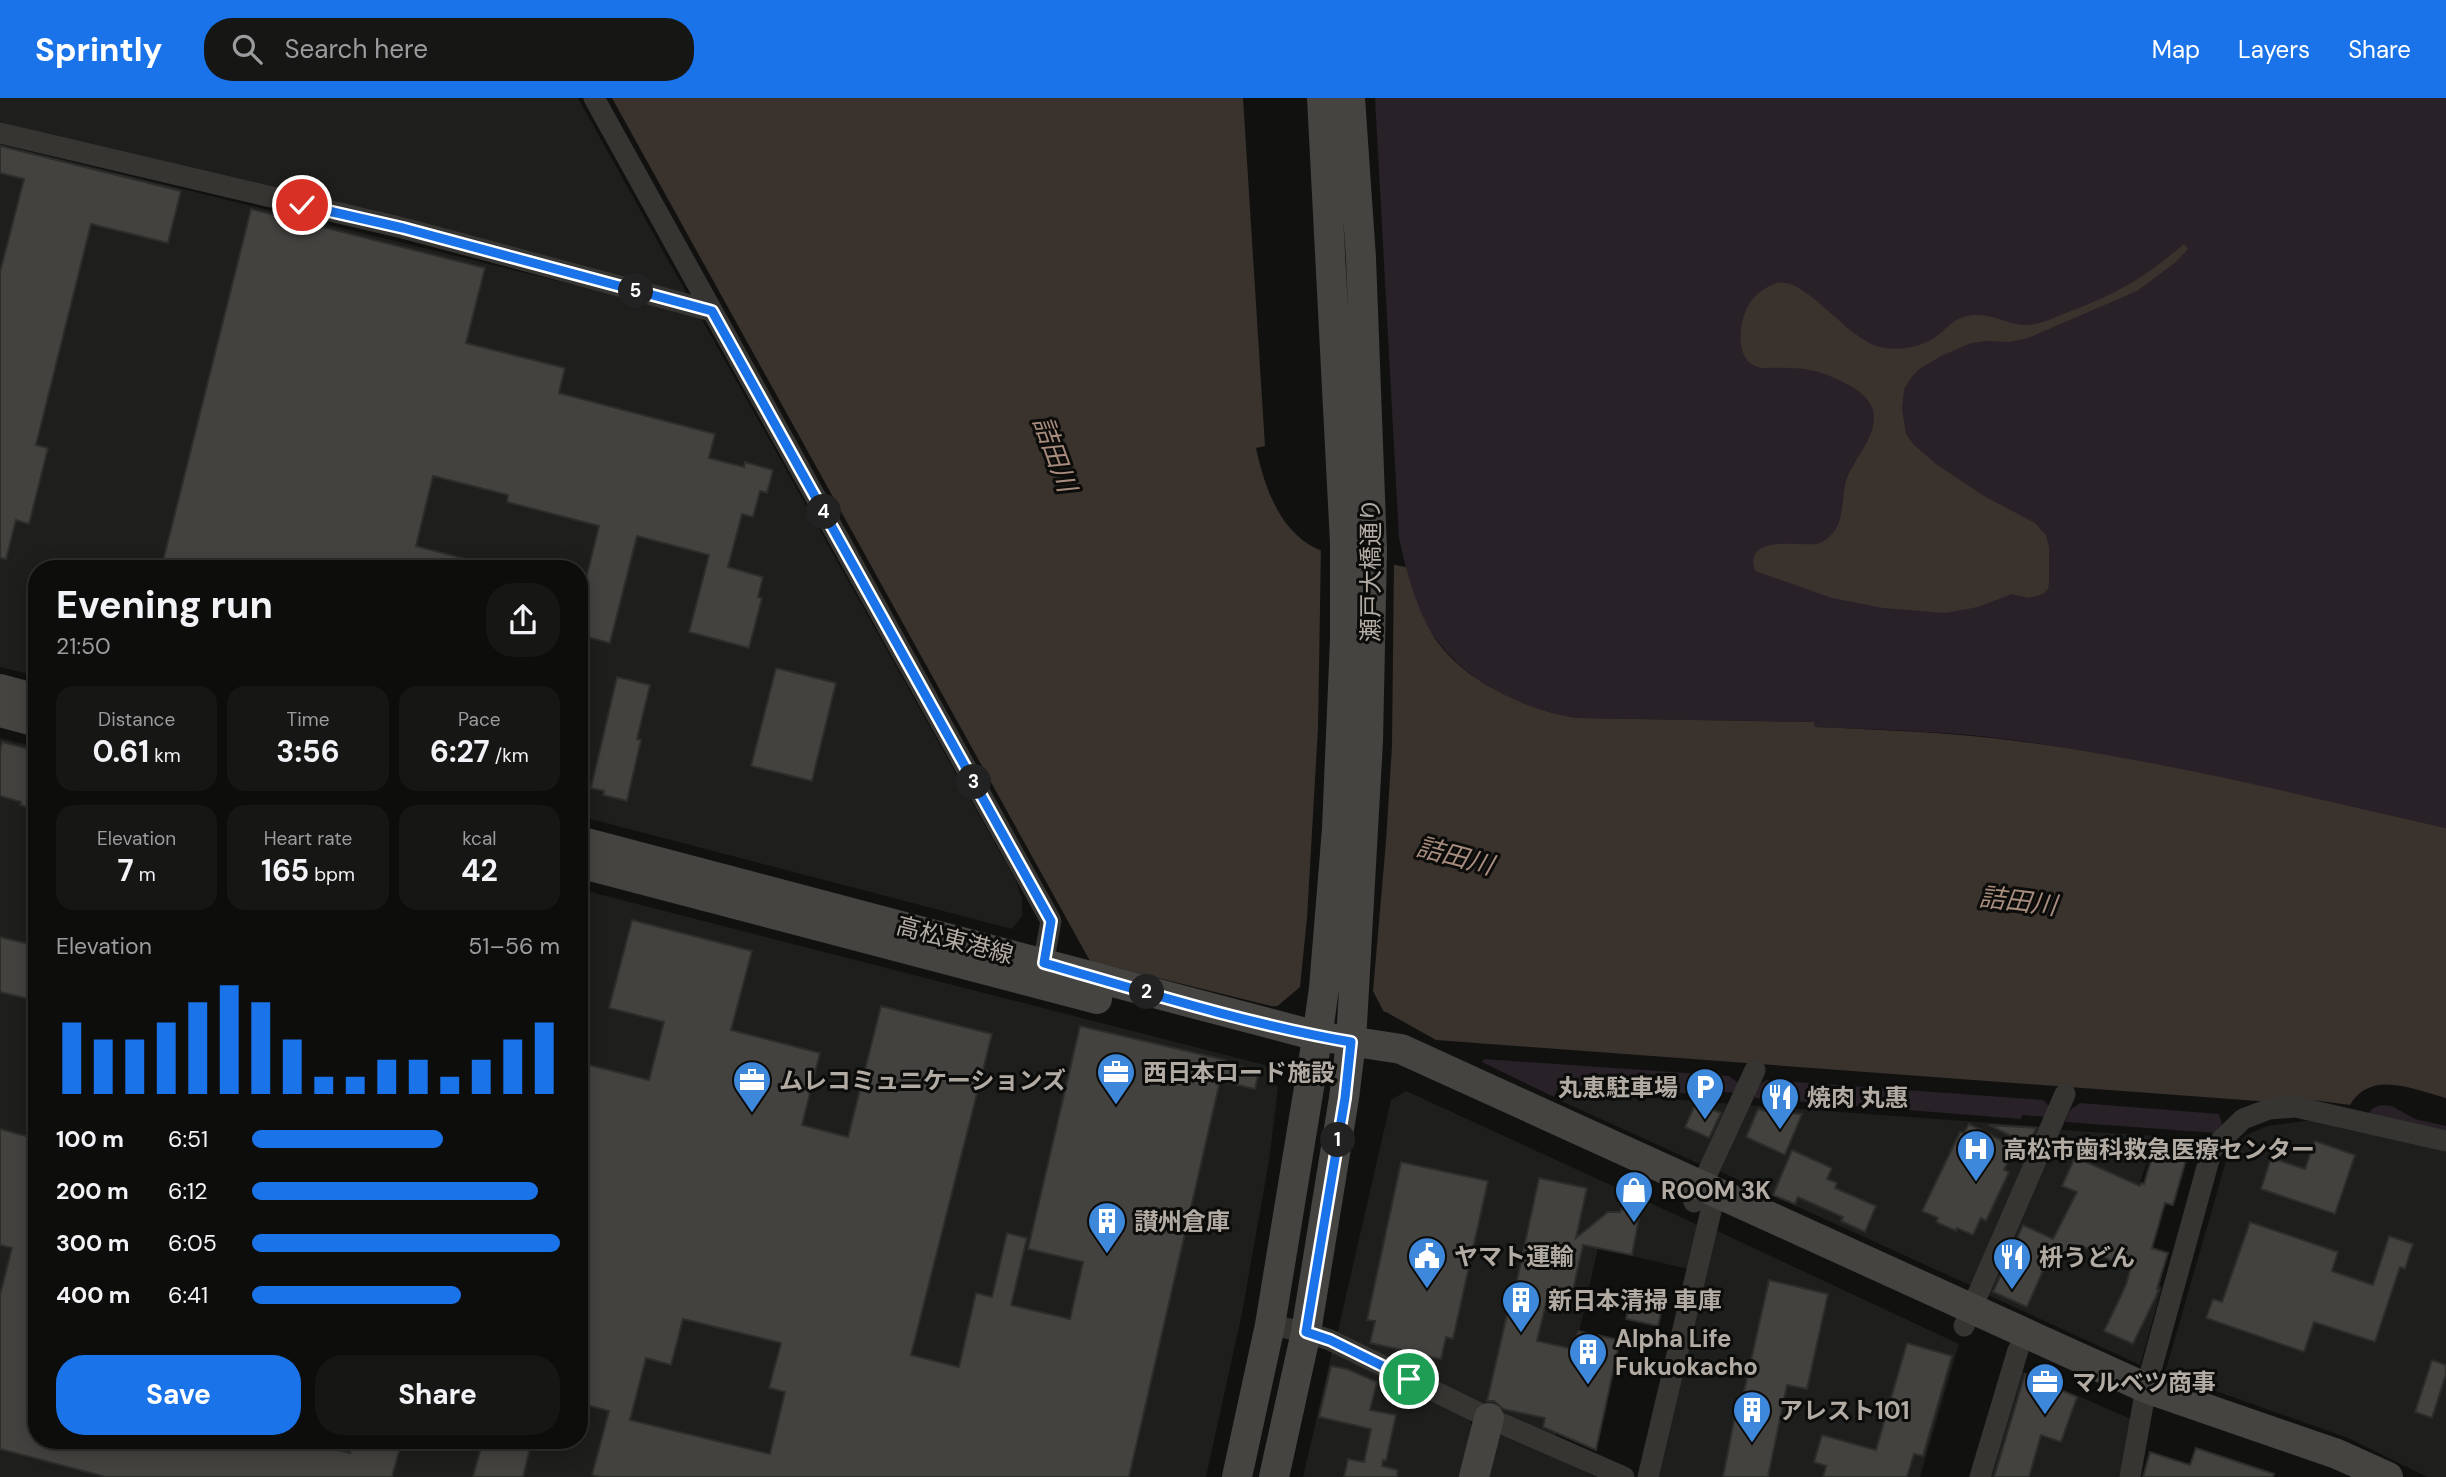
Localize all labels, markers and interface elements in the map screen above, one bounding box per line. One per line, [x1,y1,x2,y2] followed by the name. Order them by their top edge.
[204,18,694,81] search box
[35,28,162,71] text: Sprintly
[228,30,266,68] icon: search
[284,32,428,66] text: Search here
[2152,34,2200,65] text: Map
[2238,34,2310,65] text: Layers
[2348,34,2411,65] text: Share
[272,175,332,235] pin
[283,186,321,224] icon: check
[618,274,654,308] pin: 5
[630,278,641,303] text: 5
[1026,412,1085,499] water label: 詰田川
[806,494,842,530] pin: 4
[1355,498,1386,642] street label: 瀬戸大橋通り
[817,499,830,524] text: 4
[56,580,273,630] text: Evening run
[486,583,560,657] button: share
[56,631,111,661] text: 21:50
[98,707,175,732] text: Distance
[287,707,329,732] text: Time
[458,707,501,732] text: Pace
[93,732,149,771] text: 0.61
[276,732,340,771] text: 3:56
[430,732,490,771] text: 6:27
[149,743,181,768] text: km
[490,743,529,768] text: /km
[956,764,992,800] pin: 3
[968,769,979,794] text: 3
[97,826,176,851] text: Elevation
[264,826,352,851] text: Heart rate
[462,826,496,851] text: kcal
[1413,829,1500,883] water label: 詰田川
[118,851,134,890] text: 7
[261,851,309,890] text: 165
[461,851,498,890] text: 42
[134,862,156,887] text: m
[309,862,355,887] text: bpm
[1977,879,2062,923] water label: 詰田川
[893,909,1017,971] street label: 高松東港線
[56,931,152,961] text: Elevation
[468,931,560,961] text: 51–56 m
[1130,974,1164,1010] pin: 2
[1141,979,1152,1004] text: 2
[1095,1051,1137,1106] office icon: 西日本ロード施設
[1143,1057,1335,1088] place label: 西日本ロード施設
[731,1059,773,1114] office icon: ムレコミュニケーションズ
[779,1065,1066,1096] place label: ムレコミュニケーションズ
[1684,1066,1726,1121] parking icon: 丸恵駐車場
[1558,1072,1678,1103] place label: 丸恵駐車場
[1759,1076,1801,1131] restaurant icon: 焼肉 丸惠
[1807,1082,1909,1113] place label: 焼肉 丸惠
[1320,1122,1356,1158] pin: 1
[56,1124,124,1154] text: 100 m
[168,1124,208,1154] text: 6:51
[1334,1127,1341,1152] text: 1
[1955,1128,1997,1183] hospital icon: 高松市歯科救急医療センター
[2003,1134,2315,1165] place label: 高松市歯科救急医療センター
[1613,1169,1655,1224] shop icon: ROOM 3K
[1661,1175,1771,1206] place label: ROOM 3K
[56,1176,129,1206] text: 200 m
[168,1176,208,1206] text: 6:12
[1086,1200,1128,1255] building icon: 讃州倉庫
[1134,1206,1230,1237] place label: 讃州倉庫
[56,1228,129,1258] text: 300 m
[168,1228,217,1258] text: 6:05
[1406,1235,1448,1290] public building icon: ヤマト運輸
[1991,1236,2033,1291] restaurant icon: 枡うどん
[1454,1241,1574,1272] place label: ヤマト運輸
[2039,1242,2135,1273] place label: 枡うどん
[1500,1279,1542,1334] building icon: 新日本清掃 車庫
[56,1280,130,1310] text: 400 m
[168,1280,208,1310] text: 6:41
[1548,1285,1722,1316] place label: 新日本清掃 車庫
[1615,1323,1758,1382] place label: Alpha Life Fukuokacho
[1567,1331,1609,1386] building icon: Alpha Life Fukuokacho
[1379,1349,1439,1409] pin
[56,1355,301,1435] button: Save
[315,1355,560,1435] button: Share
[1390,1360,1428,1398] icon: arrive
[2024,1361,2066,1416] office icon: マルベツ商事
[2072,1367,2216,1398] place label: マルベツ商事
[1731,1389,1773,1444] building icon: アレスト101
[1779,1395,1909,1426] place label: アレスト101

